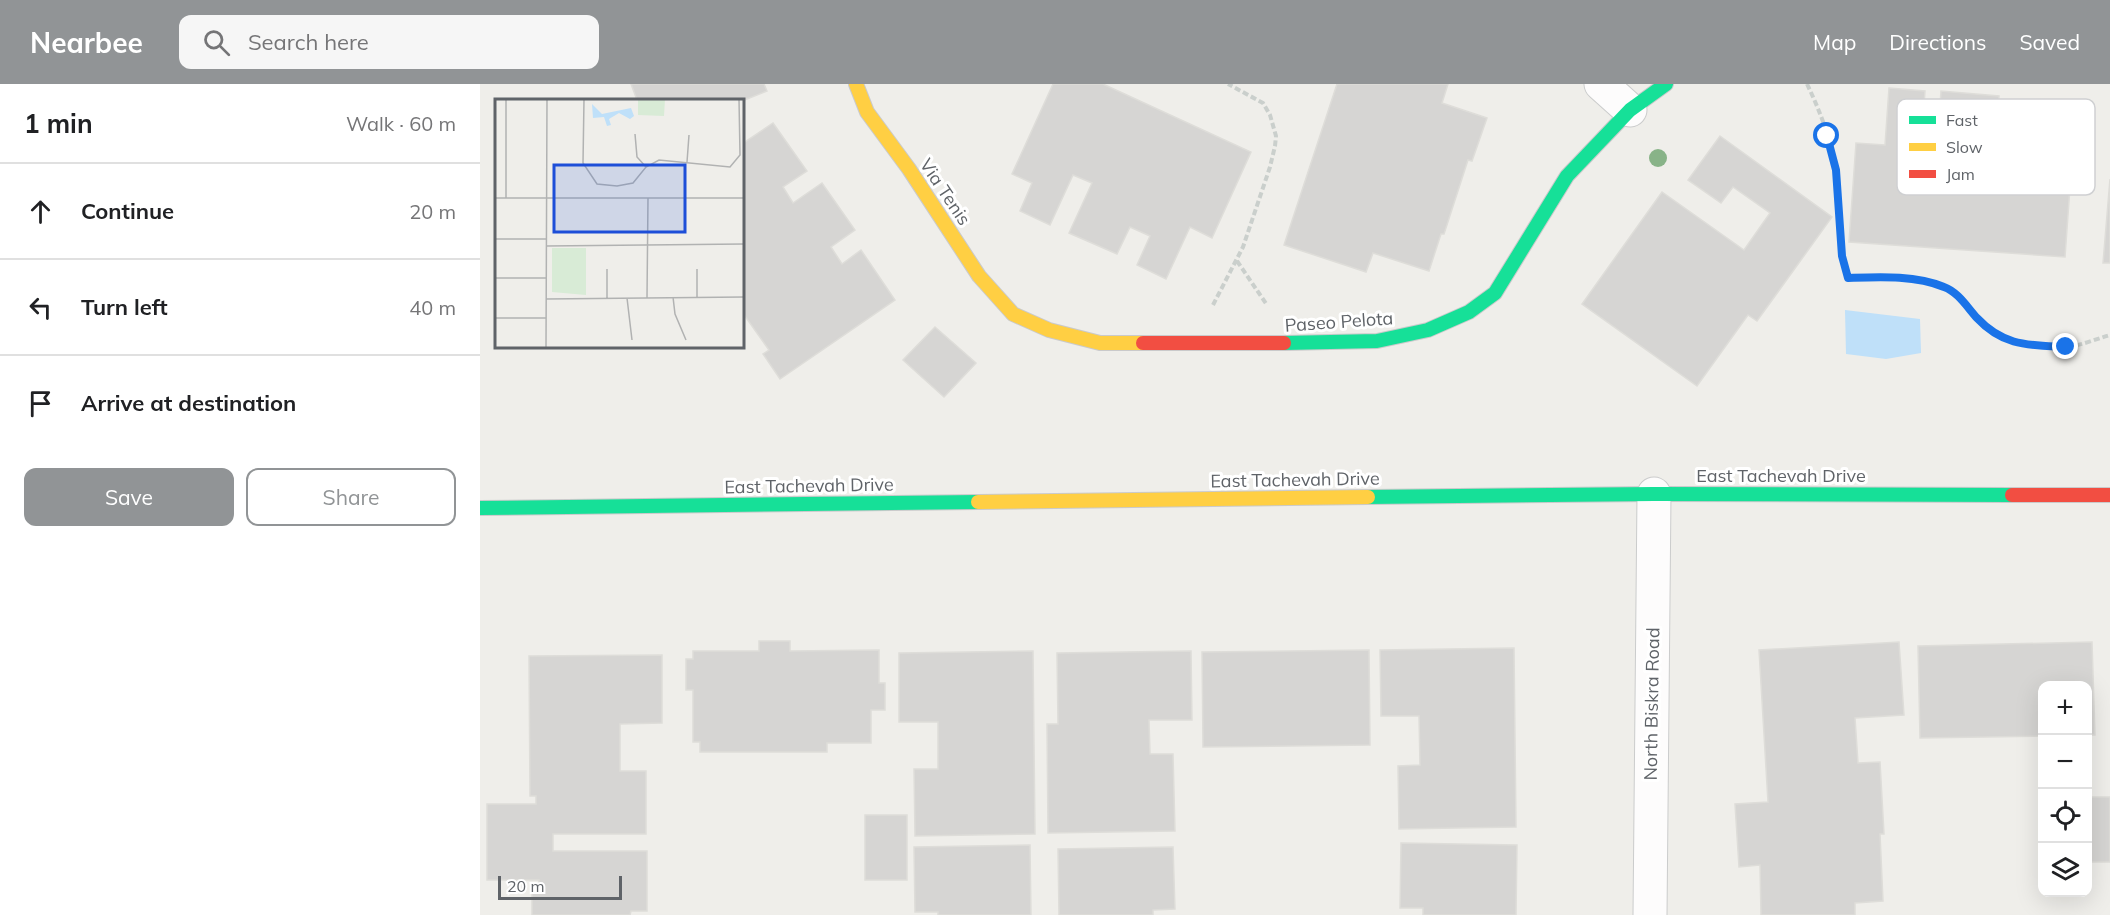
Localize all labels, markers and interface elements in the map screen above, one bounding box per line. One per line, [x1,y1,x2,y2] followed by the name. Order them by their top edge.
[179,15,599,69] search box
[30,25,143,60] text: Nearbee
[200,26,233,59] icon: search
[248,28,369,56] text: Search here
[1813,29,1856,55] text: Map
[1889,29,1986,55] text: Directions
[2019,29,2080,55] text: Saved
[495,99,744,348] inset map
[1897,99,2095,195] legend
[24,107,93,140] text: 1 min
[1946,110,1978,130] text: Fast
[346,111,456,136] text: Walk · 60 m
[1813,122,1839,148] route start
[1946,137,1983,157] text: Slow
[915,154,976,229] street label: Via Tenis
[1946,164,1975,184] text: Jam
[24,195,57,228] icon: ahead
[81,197,174,225] text: Continue
[409,199,456,224] text: 20 m
[24,291,57,324] icon: left
[81,293,168,321] text: Turn left
[409,295,456,320] text: 40 m
[1284,306,1394,337] street label: Paseo Pelota
[2052,333,2078,359] route end
[24,387,57,420] icon: arrive
[81,389,296,417] text: Arrive at destination
[1696,464,1866,487] street label: East Tachevah Drive
[1210,467,1380,492] street label: East Tachevah Drive
[24,468,234,526] button: Save
[246,468,456,526] button: Share
[724,473,894,498] street label: East Tachevah Drive
[1639,627,1664,781] street label: North Biskra Road
[2038,681,2092,897] map controls
[2038,681,2092,735] button: +
[2038,735,2092,789] button: −
[2038,789,2092,843] button: locate
[2038,843,2092,897] button: layers
[498,873,622,900] scale bar
[507,876,544,896] text: 20 m

